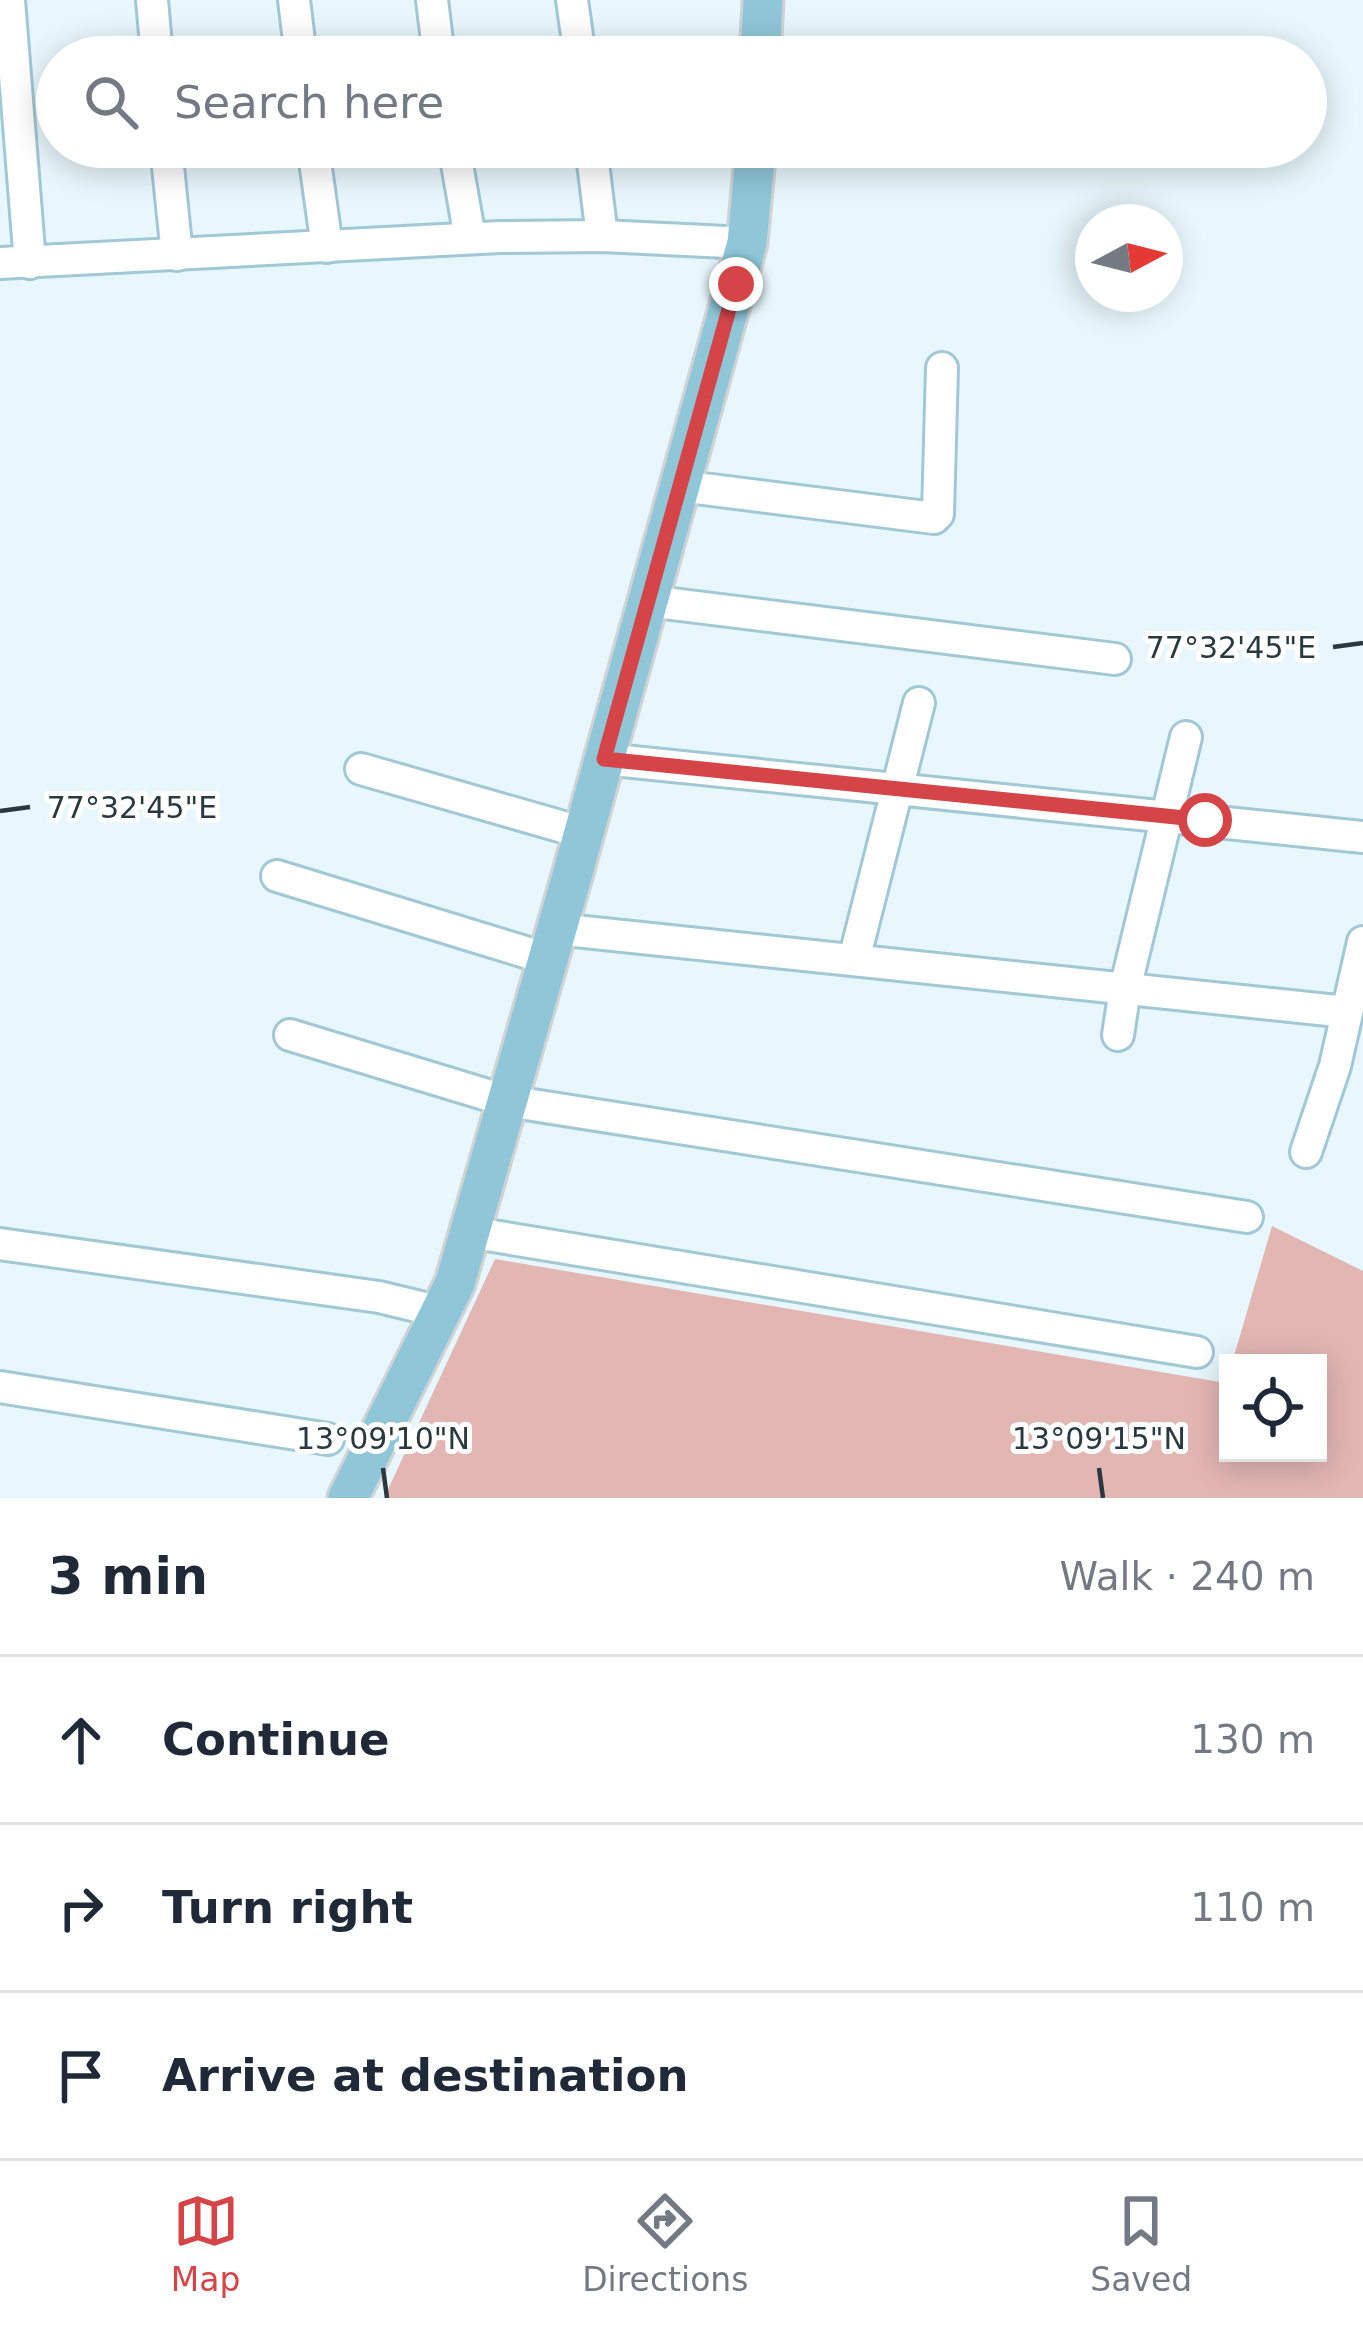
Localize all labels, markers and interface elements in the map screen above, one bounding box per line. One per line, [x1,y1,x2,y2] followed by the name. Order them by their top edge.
[36,36,1327,168] search box
[78,69,144,135] icon: search
[174,76,444,129] text: Search here
[1075,204,1183,312] north arrow
[709,257,763,311] route end
[1146,630,1316,665] text: 77°32'45"E
[47,790,217,825] text: 77°32'45"E
[1178,793,1232,847] route start
[1219,1354,1327,1462] map controls
[1219,1354,1327,1462] button: locate
[296,1421,470,1456] text: 13°09'10"N
[1012,1421,1186,1456] text: 13°09'15"N
[48,1547,208,1606] text: 3 min
[1060,1554,1315,1599] text: Walk · 240 m
[48,1707,114,1773] icon: ahead
[162,1713,390,1766] text: Continue
[1190,1717,1315,1762] text: 130 m
[48,1875,114,1941] icon: right
[162,1881,413,1934] text: Turn right
[1190,1885,1315,1930] text: 110 m
[48,2043,114,2109] icon: arrive
[162,2049,688,2102] text: Arrive at destination
[171,2188,241,2299] tab: Map
[582,2188,748,2299] tab: Directions
[1090,2188,1192,2299] tab: Saved

